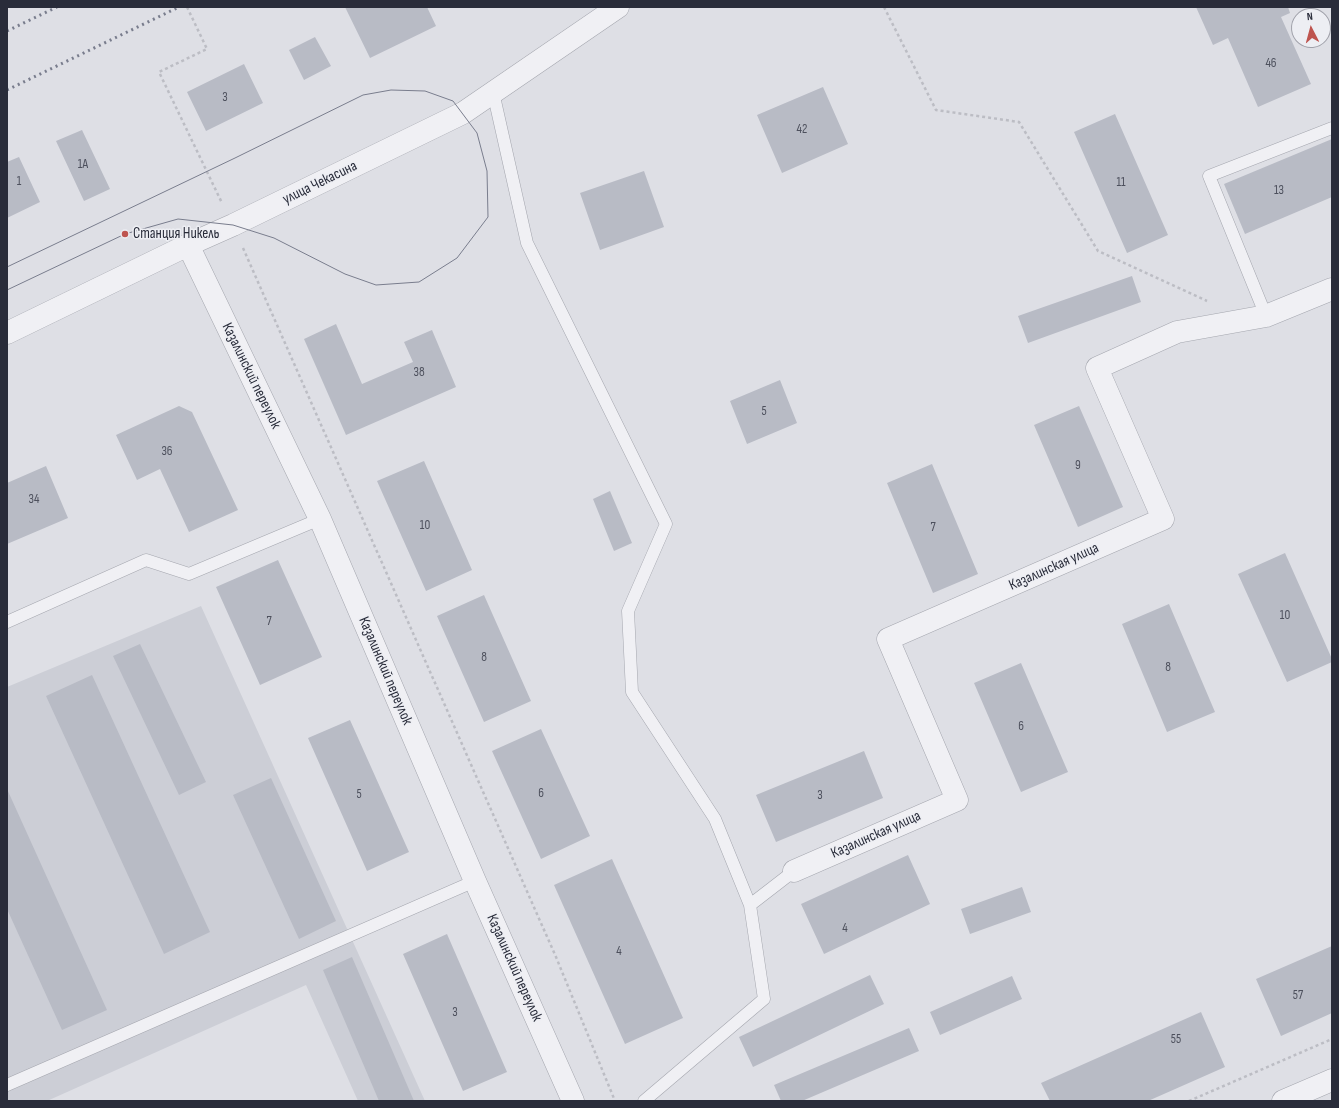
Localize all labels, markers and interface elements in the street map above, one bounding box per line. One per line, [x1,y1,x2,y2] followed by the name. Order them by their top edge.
[1291,8,1331,48] north arrow
[1306,10,1313,23] text: N
[1265,56,1277,72] house number: 46
[222,90,228,106] house number: 3
[797,122,807,138] house number: 42
[78,157,88,173] house number: 1А
[280,157,360,209] street label: улица Чекасина
[17,174,21,190] house number: 1
[1116,175,1126,191] house number: 11
[1274,183,1284,199] house number: 13
[133,225,219,243] place label: Станция Никель
[120,229,130,239] marker: Станция Никель
[218,320,284,432] street label: Казалинский переулок
[413,365,425,381] house number: 38
[761,404,767,420] house number: 5
[161,444,173,460] house number: 36
[1075,458,1081,474] house number: 9
[29,492,39,508] house number: 34
[420,518,430,534] house number: 10
[930,520,936,536] house number: 7
[1006,539,1102,595] street label: Казалинская улица
[1280,608,1290,624] house number: 10
[266,614,272,630] house number: 7
[354,614,416,728] street label: Казалинский переулок
[481,650,487,666] house number: 8
[1165,660,1171,676] house number: 8
[1018,719,1024,735] house number: 6
[538,786,544,802] house number: 6
[356,787,362,803] house number: 5
[817,788,823,804] house number: 3
[828,807,924,863] street label: Казалинская улица
[482,912,546,1024] street label: Казалинский переулок
[842,921,848,937] house number: 4
[616,944,622,960] house number: 4
[1293,988,1303,1004] house number: 57
[452,1005,458,1021] house number: 3
[1171,1032,1181,1048] house number: 55

